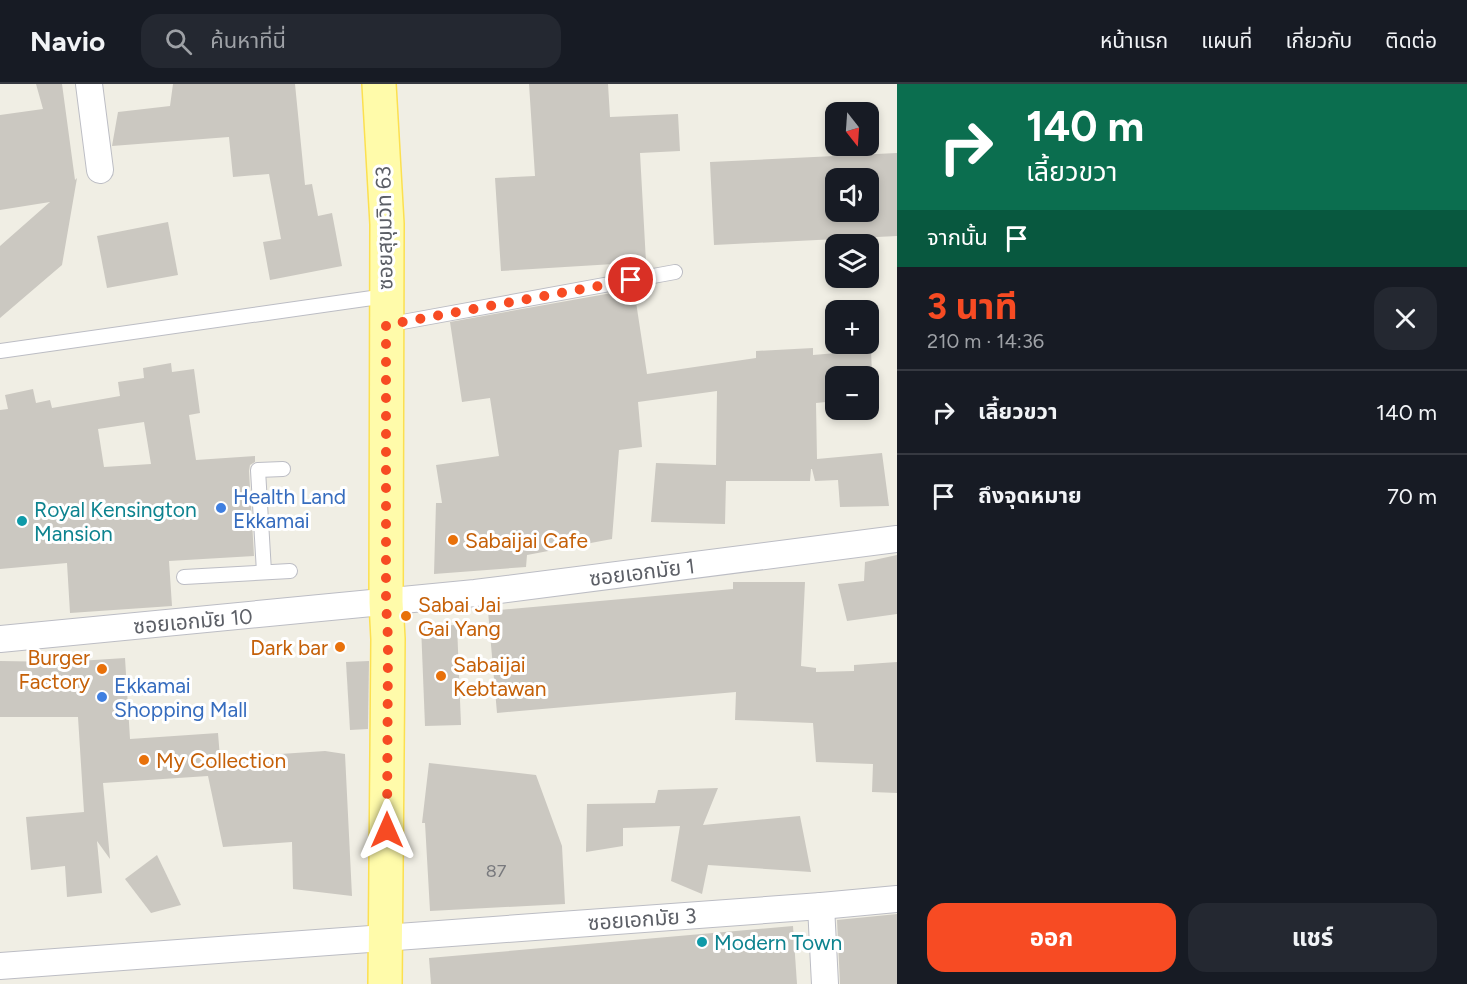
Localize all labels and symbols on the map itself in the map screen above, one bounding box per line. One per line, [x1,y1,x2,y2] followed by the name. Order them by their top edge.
[825,102,879,156] north arrow
[370,166,399,290] street label: ซอยสุขุมวิท 63
[605,254,656,305] pin
[233,484,346,533] place label: Health Land Ekkamai
[34,497,197,546] place label: Royal Kensington Mansion
[214,501,228,515] marker: Health Land Ekkamai
[15,514,29,528] marker: Royal Kensington Mansion
[465,528,588,553] place label: Sabaijai Cafe
[446,533,460,547] marker: Sabaijai Cafe
[588,553,696,591] street label: ซอยเอกมัย 1
[418,592,501,641] place label: Sabai Jai Gai Yang
[132,603,254,639] street label: ซอยเอกมัย 10
[399,609,413,623] marker: Sabai Jai Gai Yang
[250,635,328,660] place label: Dark bar
[333,640,347,654] marker: Dark bar
[18,645,90,694] place label: Burger Factory
[453,652,547,701] place label: Sabaijai Kebtawan
[95,662,109,676] marker: Burger Factory
[434,669,448,683] marker: Sabaijai Kebtawan
[114,673,247,722] place label: Ekkamai Shopping Mall
[95,690,109,704] marker: Ekkamai Shopping Mall
[156,748,286,773] place label: My Collection
[137,753,151,767] marker: My Collection
[355,798,419,862] position arrow
[486,860,507,882] house number: 87
[587,903,697,935] street label: ซอยเอกมัย 3
[714,930,842,955] place label: Modern Town
[695,935,709,949] marker: Modern Town

